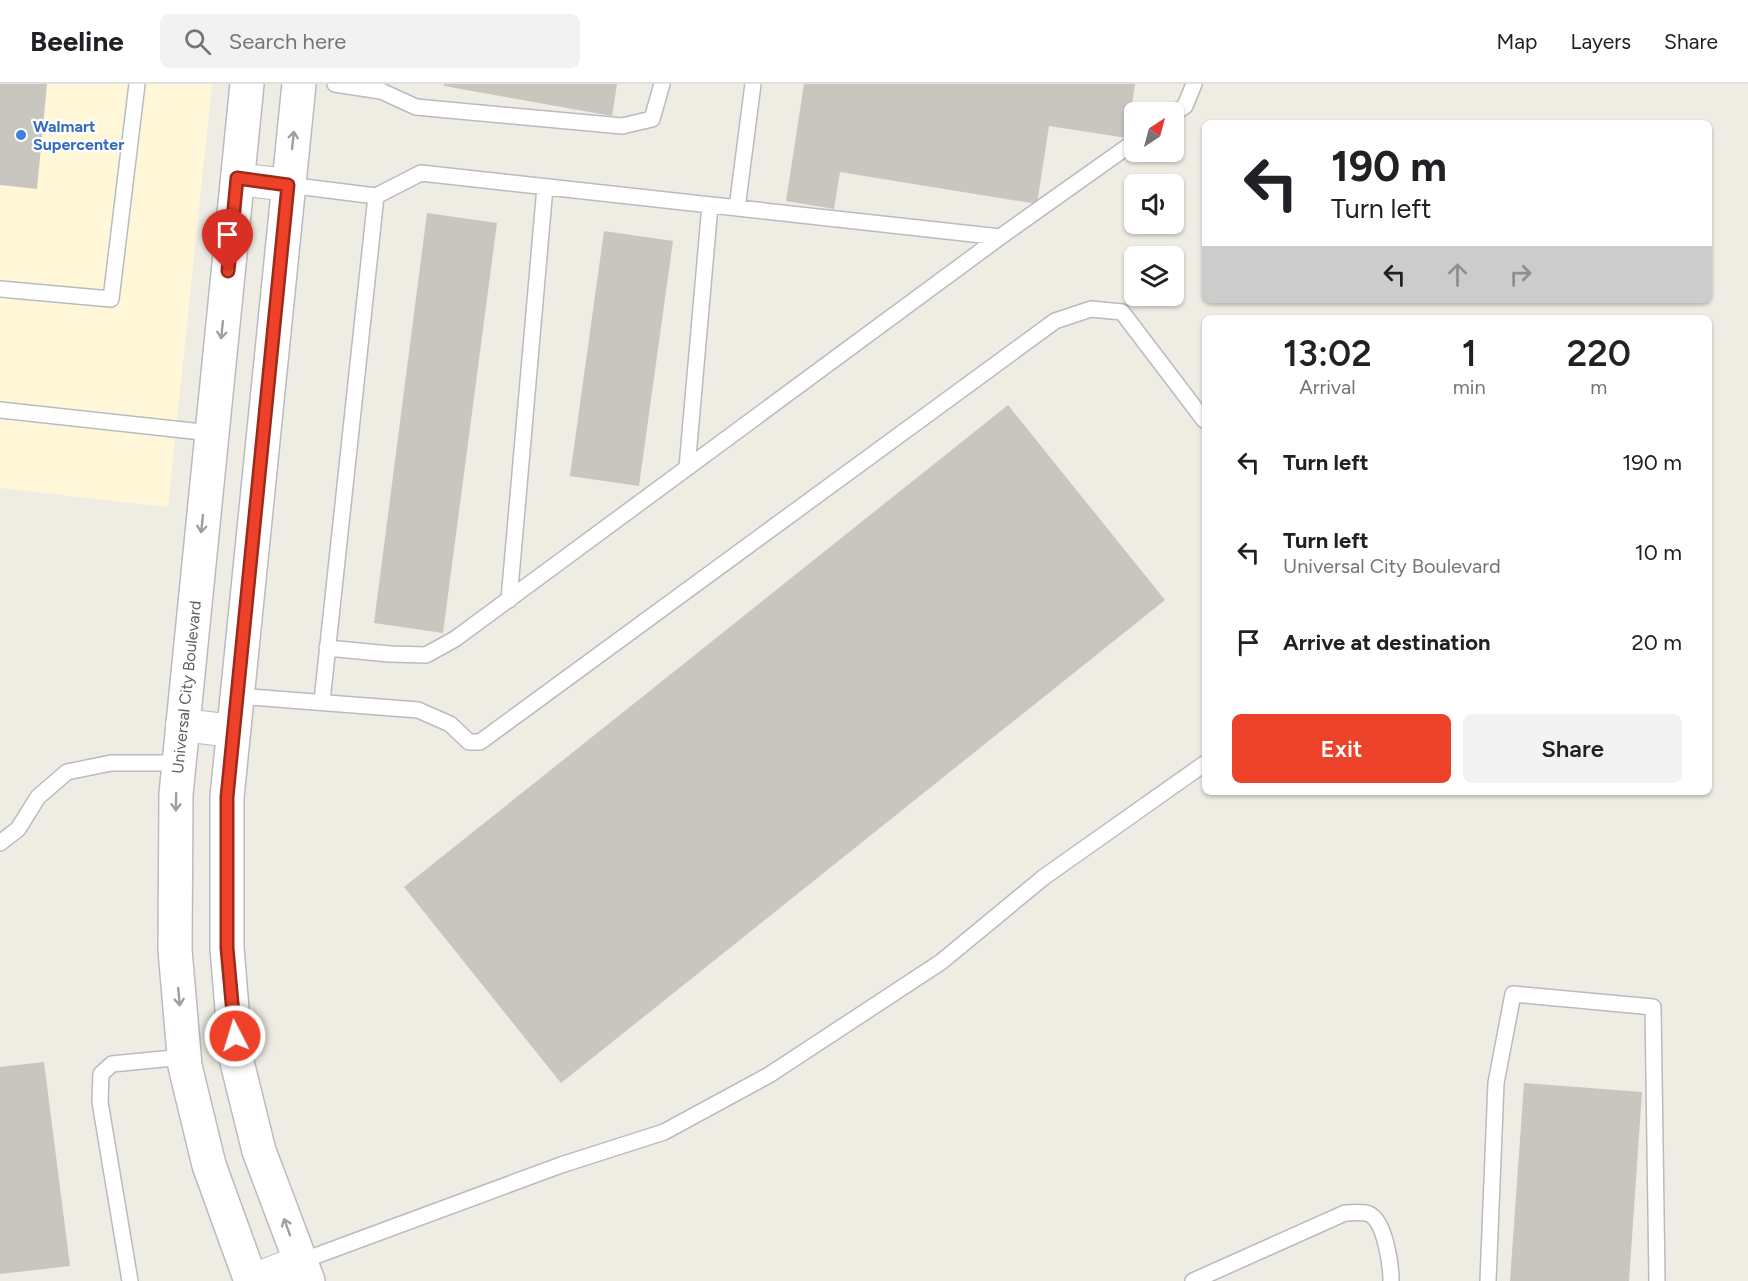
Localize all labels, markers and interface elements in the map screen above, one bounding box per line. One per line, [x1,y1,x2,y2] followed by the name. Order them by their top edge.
[160,14,580,68] search box
[30,24,124,58] text: Beeline
[181,25,214,58] icon: search
[229,28,346,55] text: Search here
[1497,29,1537,54] text: Map
[1570,29,1631,54] text: Layers
[1664,29,1718,54] text: Share
[1124,102,1184,162] north arrow
[1124,102,1184,306] map controls
[33,117,124,154] place label: Walmart Supercenter
[14,128,28,142] marker: Walmart Supercenter
[288,130,299,150] one-way arrow
[1331,141,1447,192] text: 190 m
[1232,144,1310,222] icon: left
[1124,174,1184,234] button: sound
[1331,192,1431,225] text: Turn left
[202,209,253,271] pin
[211,218,244,251] icon: arrive
[1124,246,1184,306] button: layers
[1378,258,1411,291] icon: left
[1441,258,1474,291] icon: ahead
[1504,258,1537,291] icon: right
[216,320,227,340] one-way arrow
[1283,332,1372,375] text: 13:02
[1462,332,1477,375] text: 1
[1567,332,1631,375] text: 220
[1299,375,1356,399] text: Arrival
[1453,375,1486,399] text: min
[1590,375,1607,399] text: m
[1232,446,1265,479] icon: left
[1283,449,1369,476] text: Turn left
[1622,449,1682,476] text: 190 m
[196,514,207,534] one-way arrow
[1283,527,1369,554] text: Turn left
[1232,536,1265,569] icon: left
[1635,539,1682,566] text: 10 m
[1283,554,1501,578] text: Universal City Boulevard
[168,599,205,775] street label: Universal City Boulevard
[1232,626,1265,659] icon: arrive
[1283,629,1491,656] text: Arrive at destination
[1631,629,1682,656] text: 20 m
[1232,714,1451,783] button: Exit
[1463,714,1682,783] button: Share
[170,791,182,811] one-way arrow
[174,986,185,1006] one-way arrow
[203,1004,267,1068] position arrow
[280,1218,291,1236] one-way arrow

